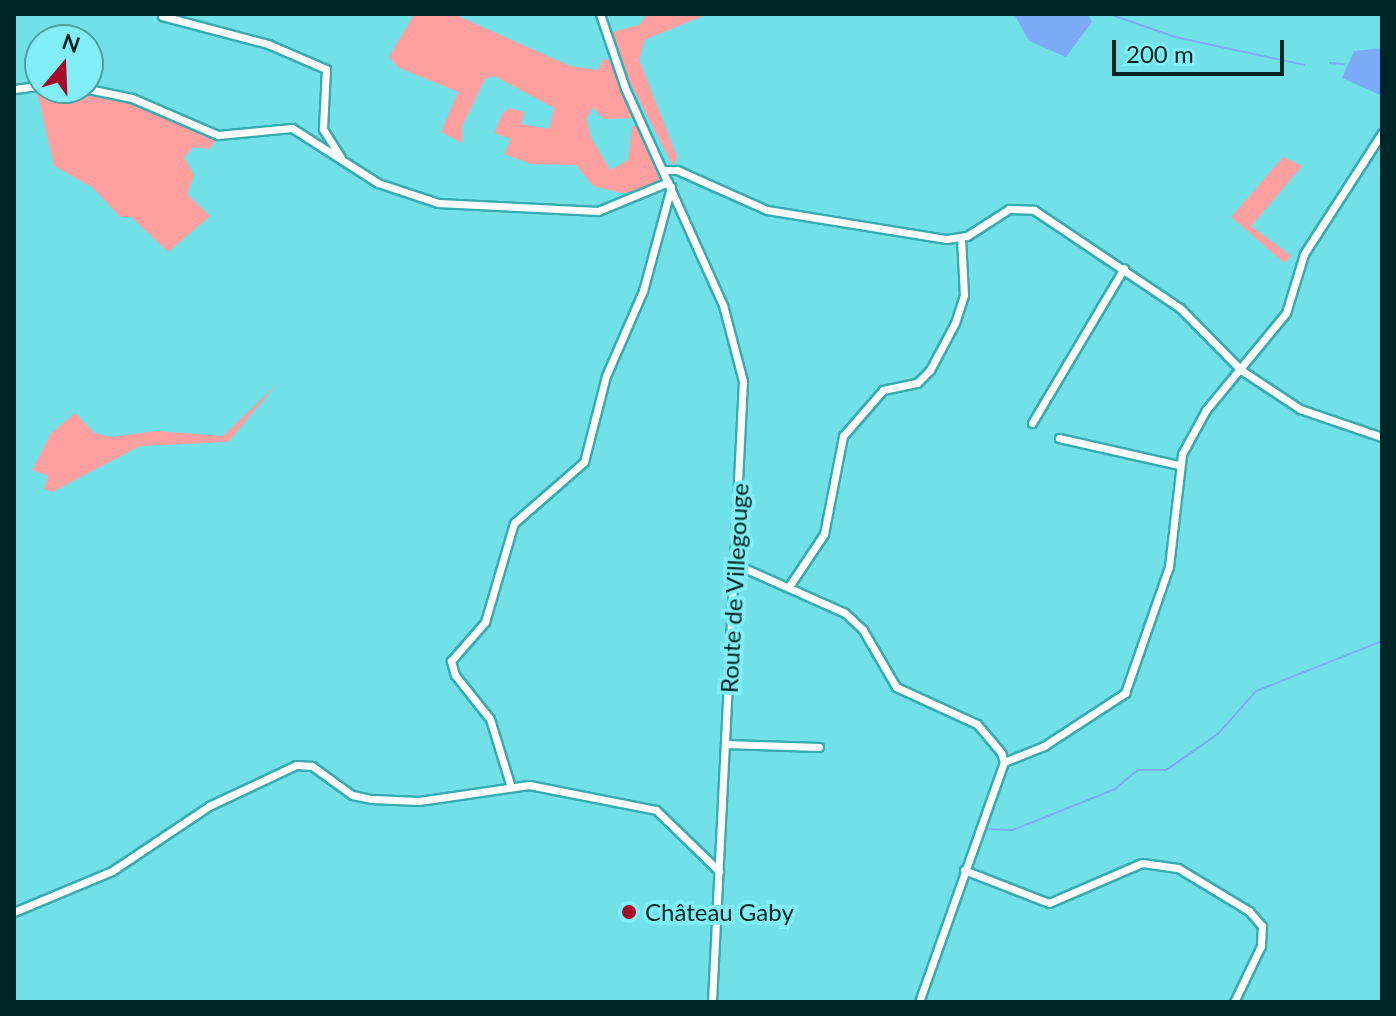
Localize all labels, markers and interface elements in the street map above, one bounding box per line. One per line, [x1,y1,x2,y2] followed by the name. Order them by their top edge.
[24,24,104,104] north arrow
[1116,24,1288,74] scale bar
[59,27,84,58] text: N
[1126,39,1194,68] text: 200 m
[714,482,754,694] street label: Route de Villegouge
[645,898,794,926] place label: Château Gaby
[620,903,638,921] marker: Château Gaby

